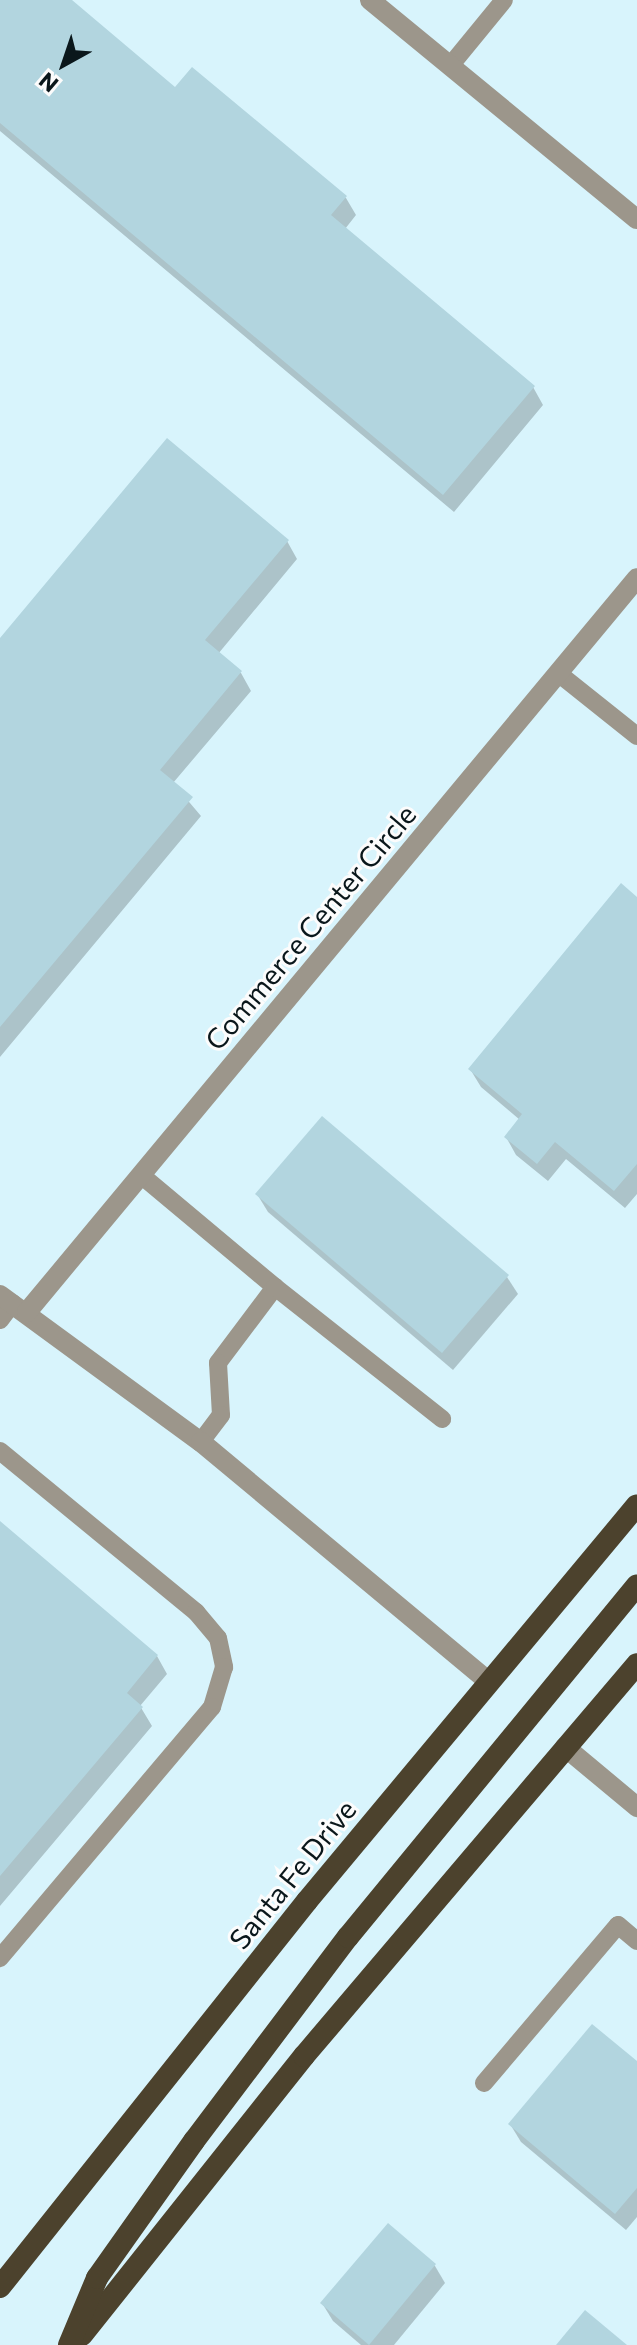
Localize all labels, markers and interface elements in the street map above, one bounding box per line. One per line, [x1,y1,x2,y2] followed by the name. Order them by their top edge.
[24,24,104,104] north arrow
[33,67,63,98] text: N
[198,798,422,1056] street label: Commerce Center Circle
[222,1793,362,1955] street label: Santa Fe Drive

